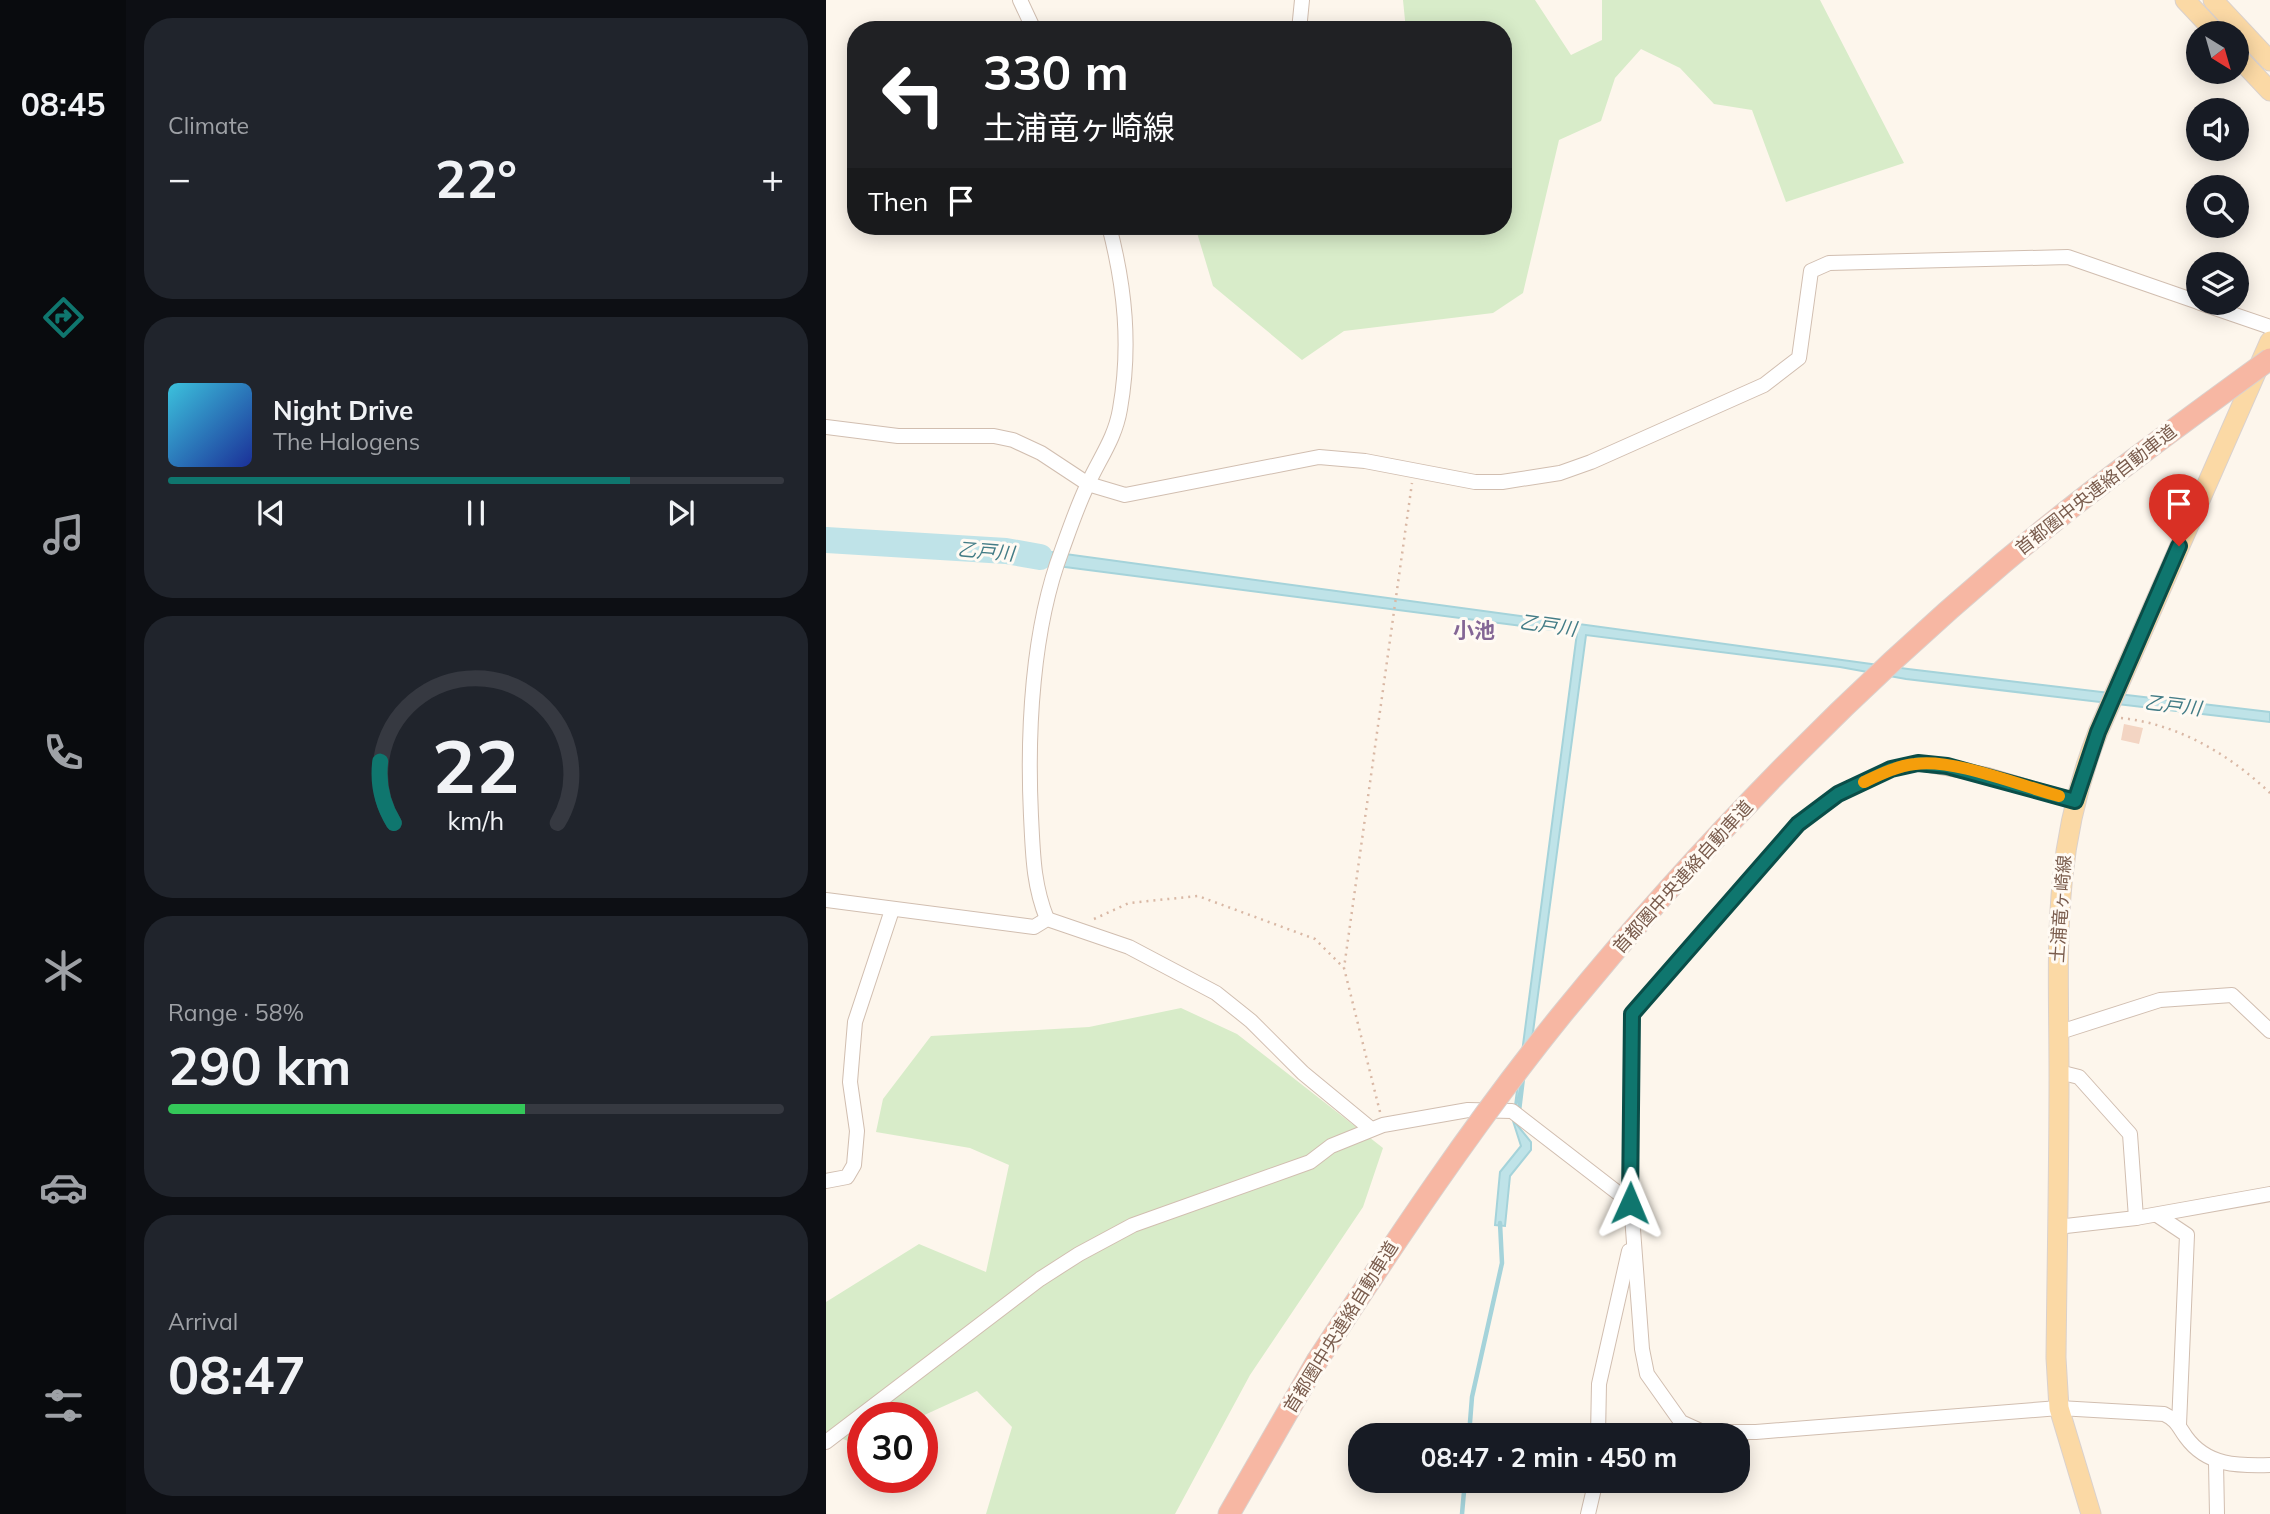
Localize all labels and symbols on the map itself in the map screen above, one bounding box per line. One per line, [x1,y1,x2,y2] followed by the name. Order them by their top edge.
[2186,21,2249,84] north arrow
[2011,420,2181,560] street label: 首都圏中央連絡自動車道
[2149,474,2209,546] pin
[957,537,1017,566] water label: 乙戸川
[1518,609,1580,641] water label: 乙戸川
[1453,617,1495,643] district label: 小池
[2143,690,2205,721] water label: 乙戸川
[1608,795,1757,958] street label: 首都圏中央連絡自動車道
[2045,854,2076,964] street label: 土浦竜ヶ崎線
[1593,1166,1667,1240] position arrow
[1278,1237,1403,1417] street label: 首都圏中央連絡自動車道
[847,1402,938,1493] speed limit sign: 30

